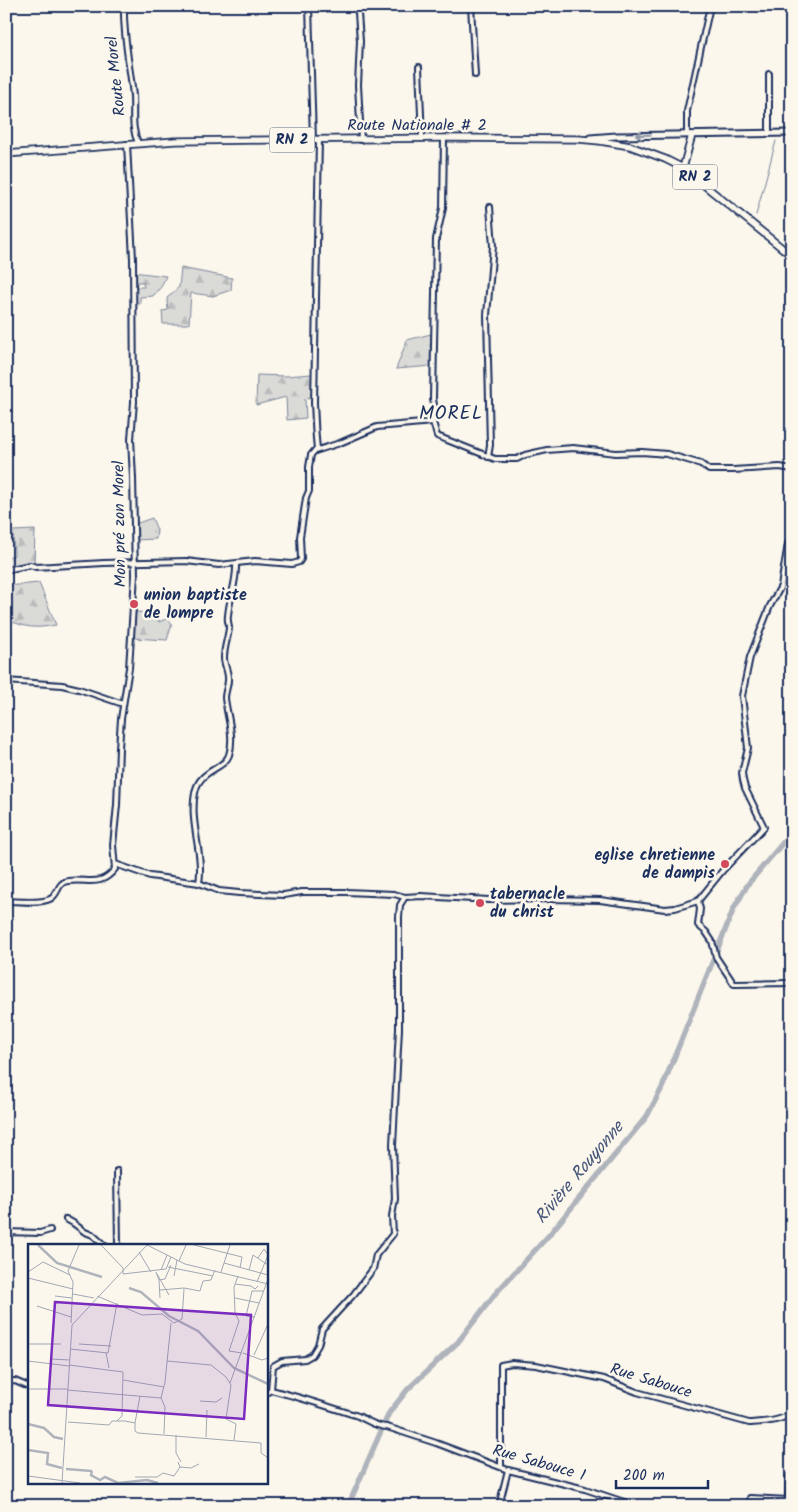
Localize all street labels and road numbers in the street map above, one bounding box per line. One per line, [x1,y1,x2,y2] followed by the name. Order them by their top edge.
[99,35,133,117] street label: Route Morel
[347,113,487,138] street label: Route Nationale # 2
[270,128,314,152] road number: RN 2
[672,164,718,190] road number: RN 2
[106,460,134,588] street label: Mon pré zon Morel
[607,1357,695,1405] street label: Rue Sabouce
[490,1438,588,1488] street label: Rue Sabouce 1

